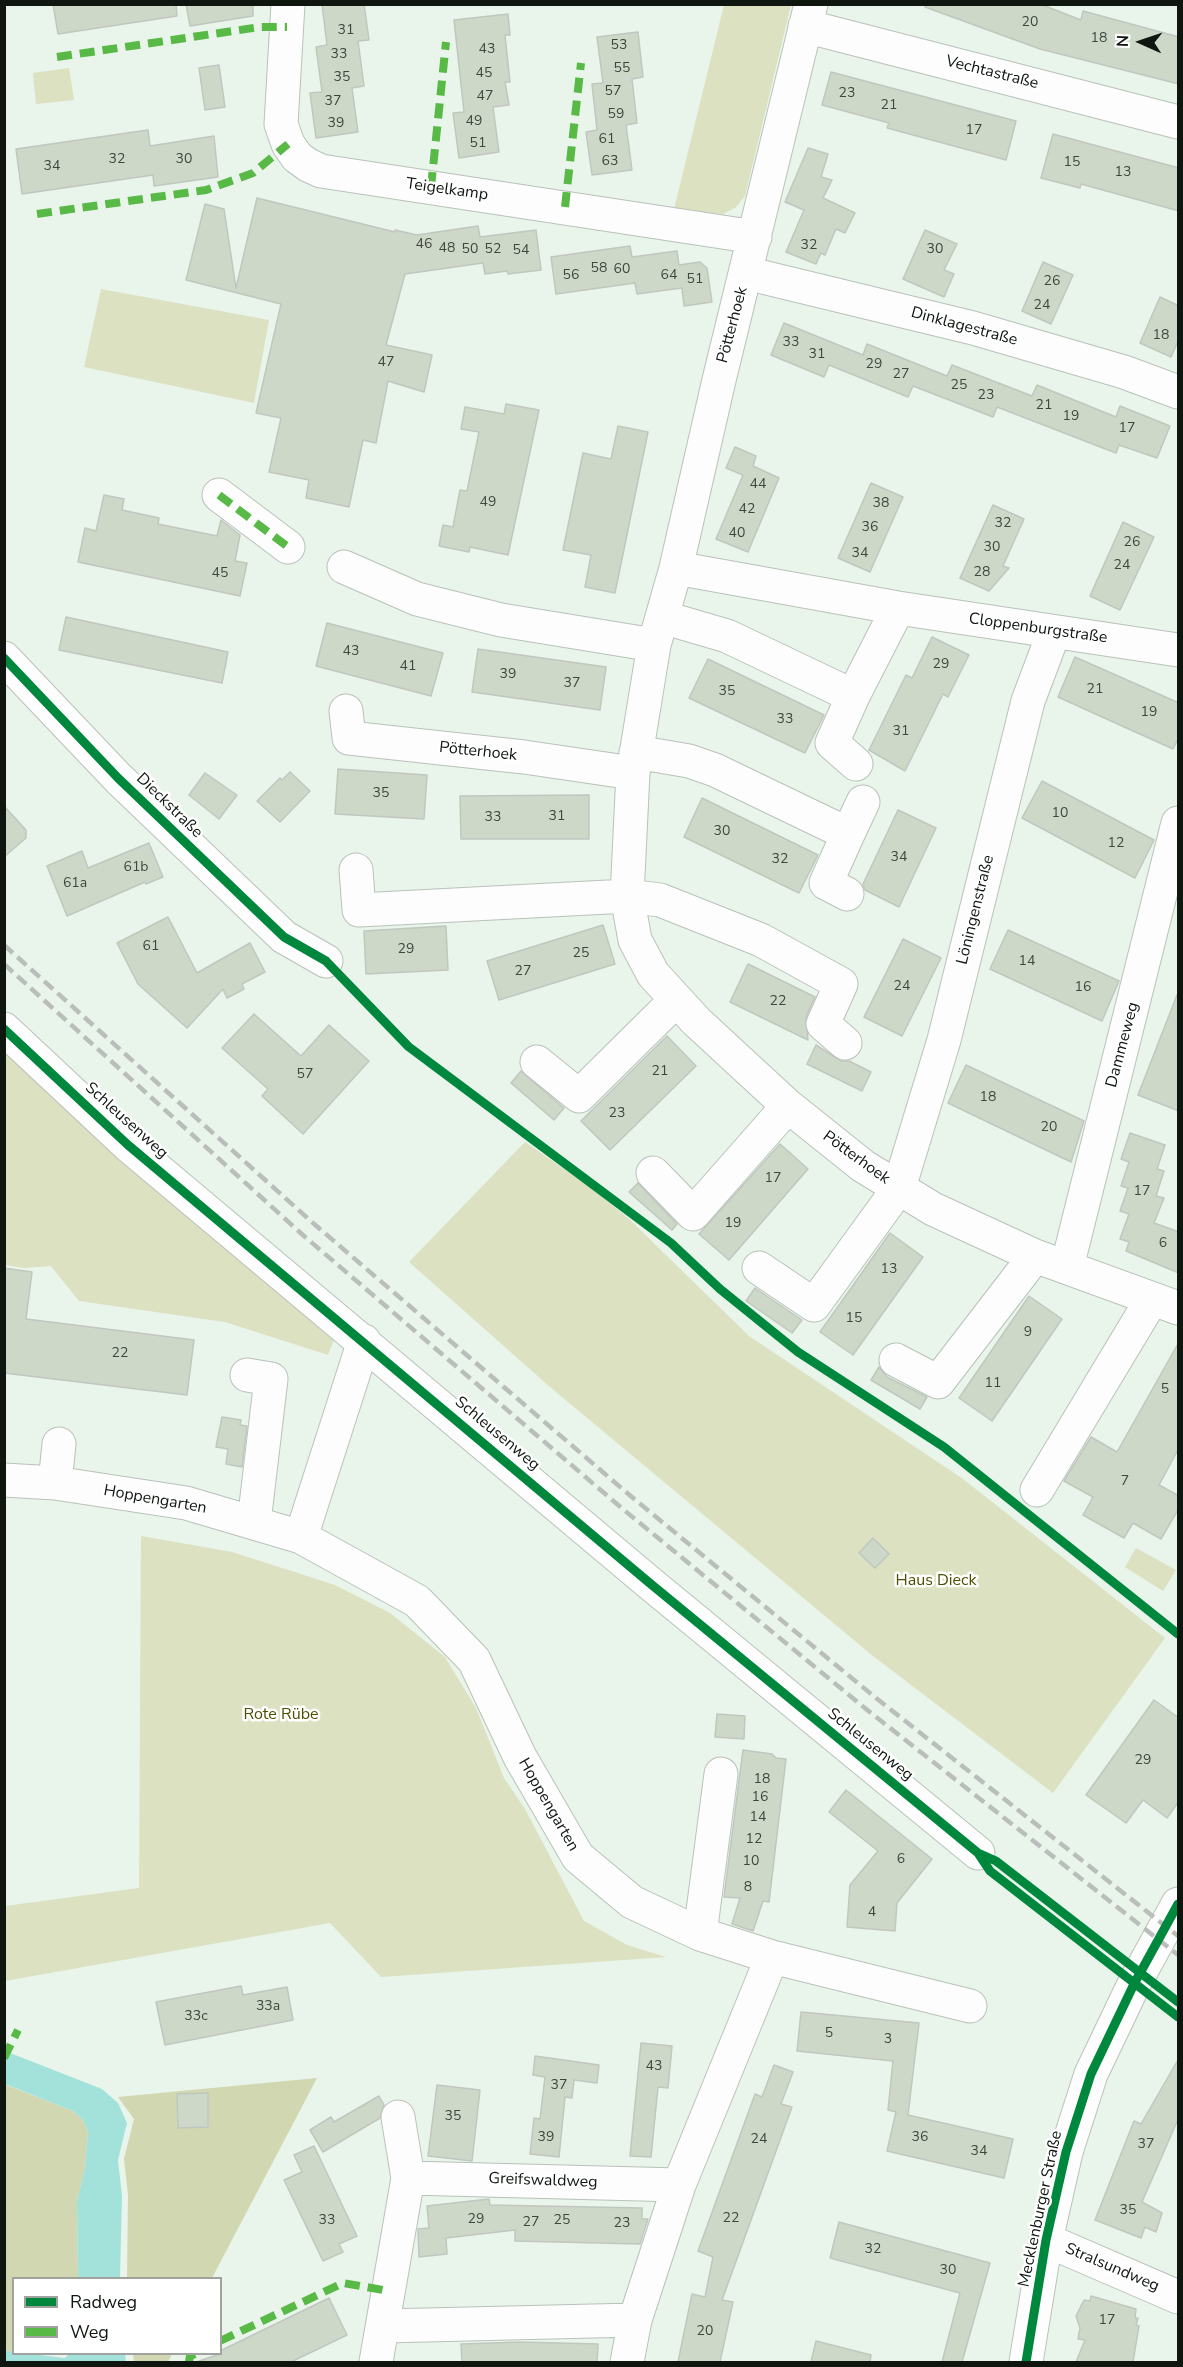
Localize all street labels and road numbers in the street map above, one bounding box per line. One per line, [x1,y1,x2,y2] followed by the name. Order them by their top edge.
[944,52,1040,94] street label: Vechtastraße
[405,175,489,205] street label: Teigelkamp
[714,285,752,365] street label: Pötterhoek
[909,304,1019,350] street label: Dinklagestraße
[968,610,1108,648] street label: Cloppenburgstraße
[438,738,518,766] street label: Pötterhoek
[132,770,206,842] street label: Dieckstraße
[953,853,999,967] street label: Löningenstraße
[1102,1000,1144,1090] street label: Dammeweg
[81,1079,171,1163] street label: Schleusenweg
[819,1127,893,1189] street label: Pötterhoek
[451,1393,543,1475] street label: Schleusenweg
[102,1481,208,1519] street label: Hoppengarten
[823,1705,917,1785] street label: Schleusenweg
[514,1755,582,1855] street label: Hoppengarten
[1015,2129,1067,2289] street label: Mecklenburger Straße
[488,2169,598,2193] street label: Greifswaldweg
[1062,2240,1162,2296] street label: Stralsundweg

